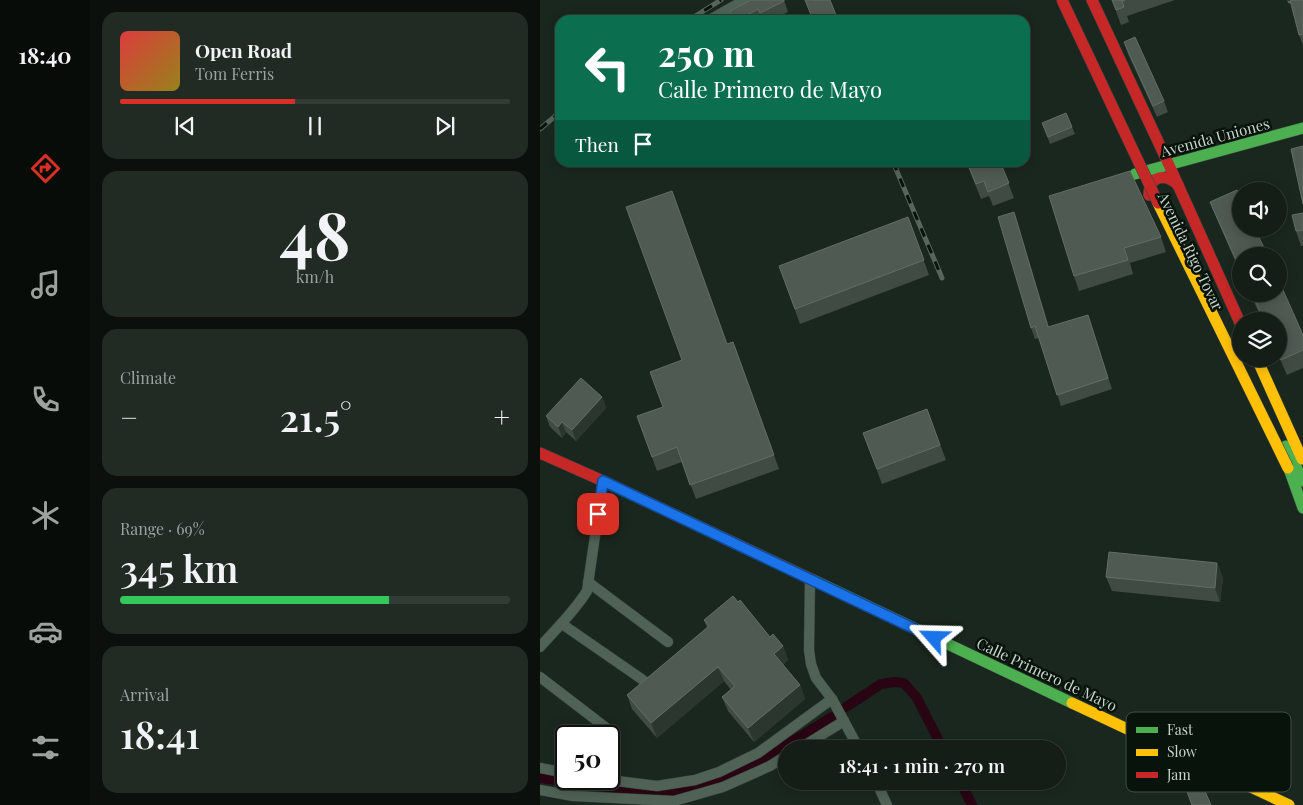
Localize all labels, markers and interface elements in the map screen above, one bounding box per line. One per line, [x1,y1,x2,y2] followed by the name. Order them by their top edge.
[658,29,755,76] text: 250 m
[575,35,640,100] icon: left
[195,37,292,63] text: Open Road
[19,40,71,70] text: 18:40
[195,63,274,84] text: Tom Ferris
[658,74,882,104] text: Calle Primero de Mayo
[171,112,199,140] icon: previous
[301,112,329,140] icon: pause
[431,112,459,140] icon: next
[1157,113,1272,161] street label: Avenida Uniones
[629,130,657,158] icon: arrive
[575,131,619,157] text: Then
[28,151,63,186] icon: directions
[1232,182,1287,367] map controls
[1232,182,1287,237] button: sound
[1153,188,1228,314] street label: Avenida Rigo Tovar
[280,190,350,276] text: 48
[1232,247,1287,302] button: search
[296,266,334,287] text: km/h
[28,267,63,302] icon: music
[1232,312,1287,367] button: layers
[120,367,176,388] text: Climate
[28,382,63,417] icon: phone
[280,391,352,442] text: 21.5°
[120,398,138,435] text: −
[494,398,510,435] text: +
[577,493,619,535] pin
[28,498,63,533] icon: climate
[584,500,612,528] icon: arrive
[120,518,205,539] text: Range · 69%
[120,542,238,593] text: 345 km
[907,611,959,663] position arrow
[28,614,63,649] icon: car
[974,633,1120,715] street label: Calle Primero de Mayo
[120,684,169,705] text: Arrival
[120,708,200,759] text: 18:41
[1126,712,1291,792] legend
[1167,720,1194,739] text: Fast
[555,725,620,790] speed limit sign: 50
[28,730,63,765] icon: filters
[1167,742,1197,761] text: Slow
[839,752,1005,778] text: 18:41 · 1 min · 270 m
[1166,765,1191,784] text: Jam

